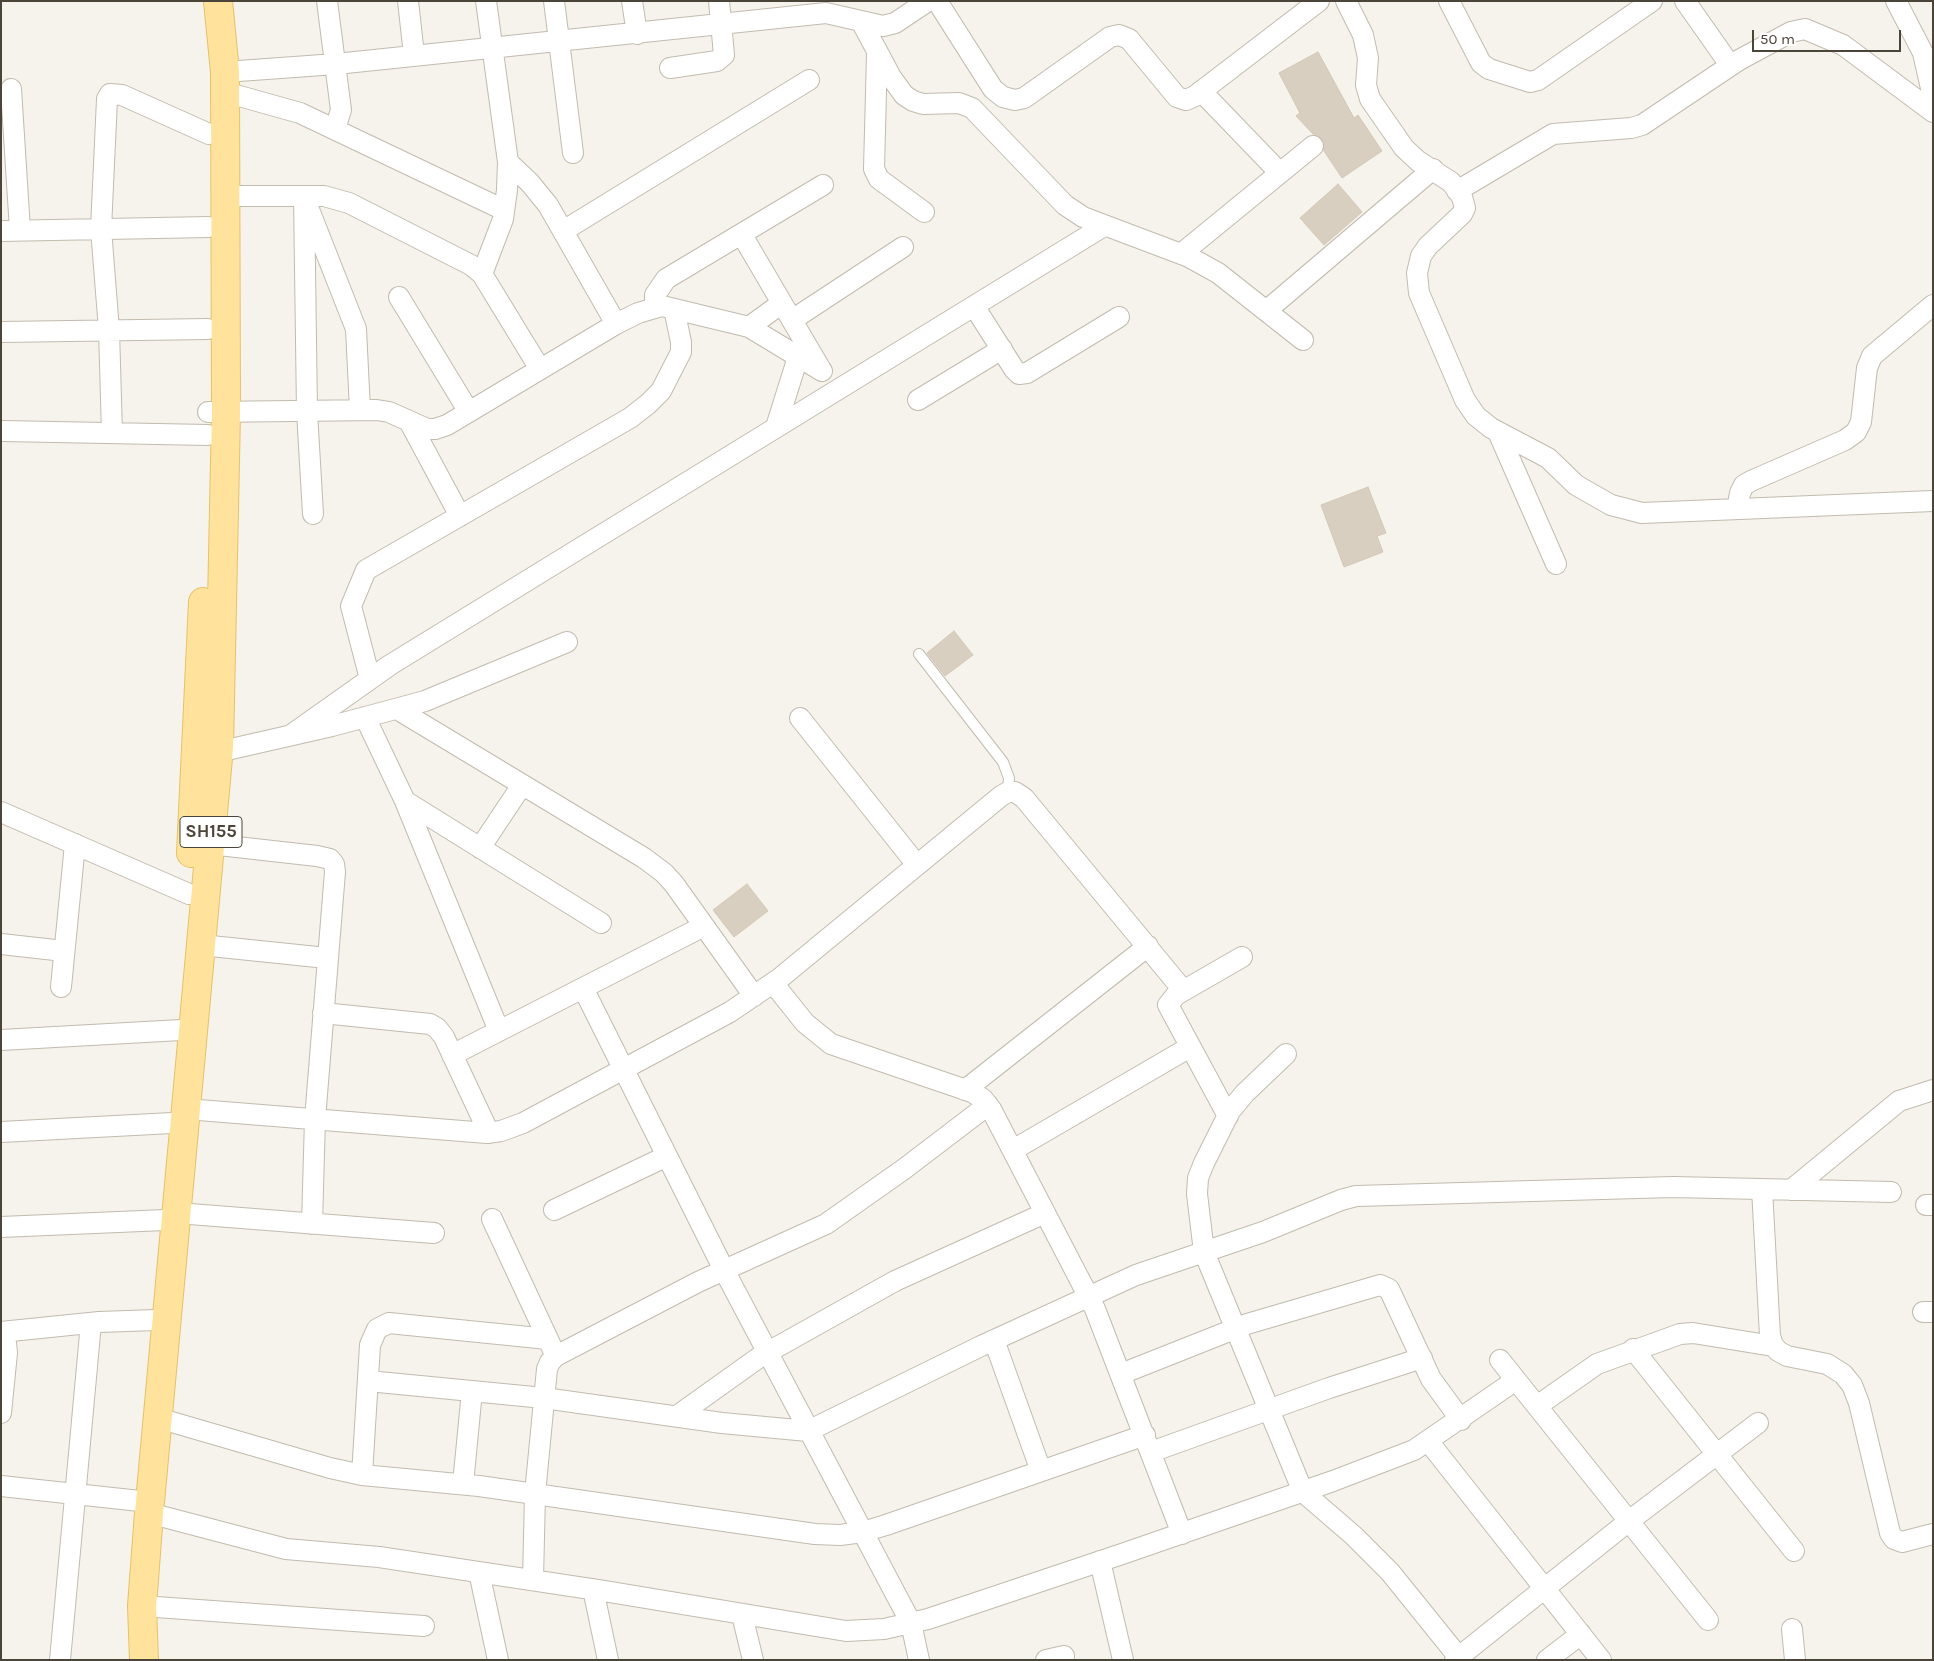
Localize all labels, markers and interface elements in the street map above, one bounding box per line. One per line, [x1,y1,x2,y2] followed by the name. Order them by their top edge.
[1754,20,1903,52] scale bar
[1760,30,1795,48] text: 50 m
[180,816,242,848] road number: SH155

